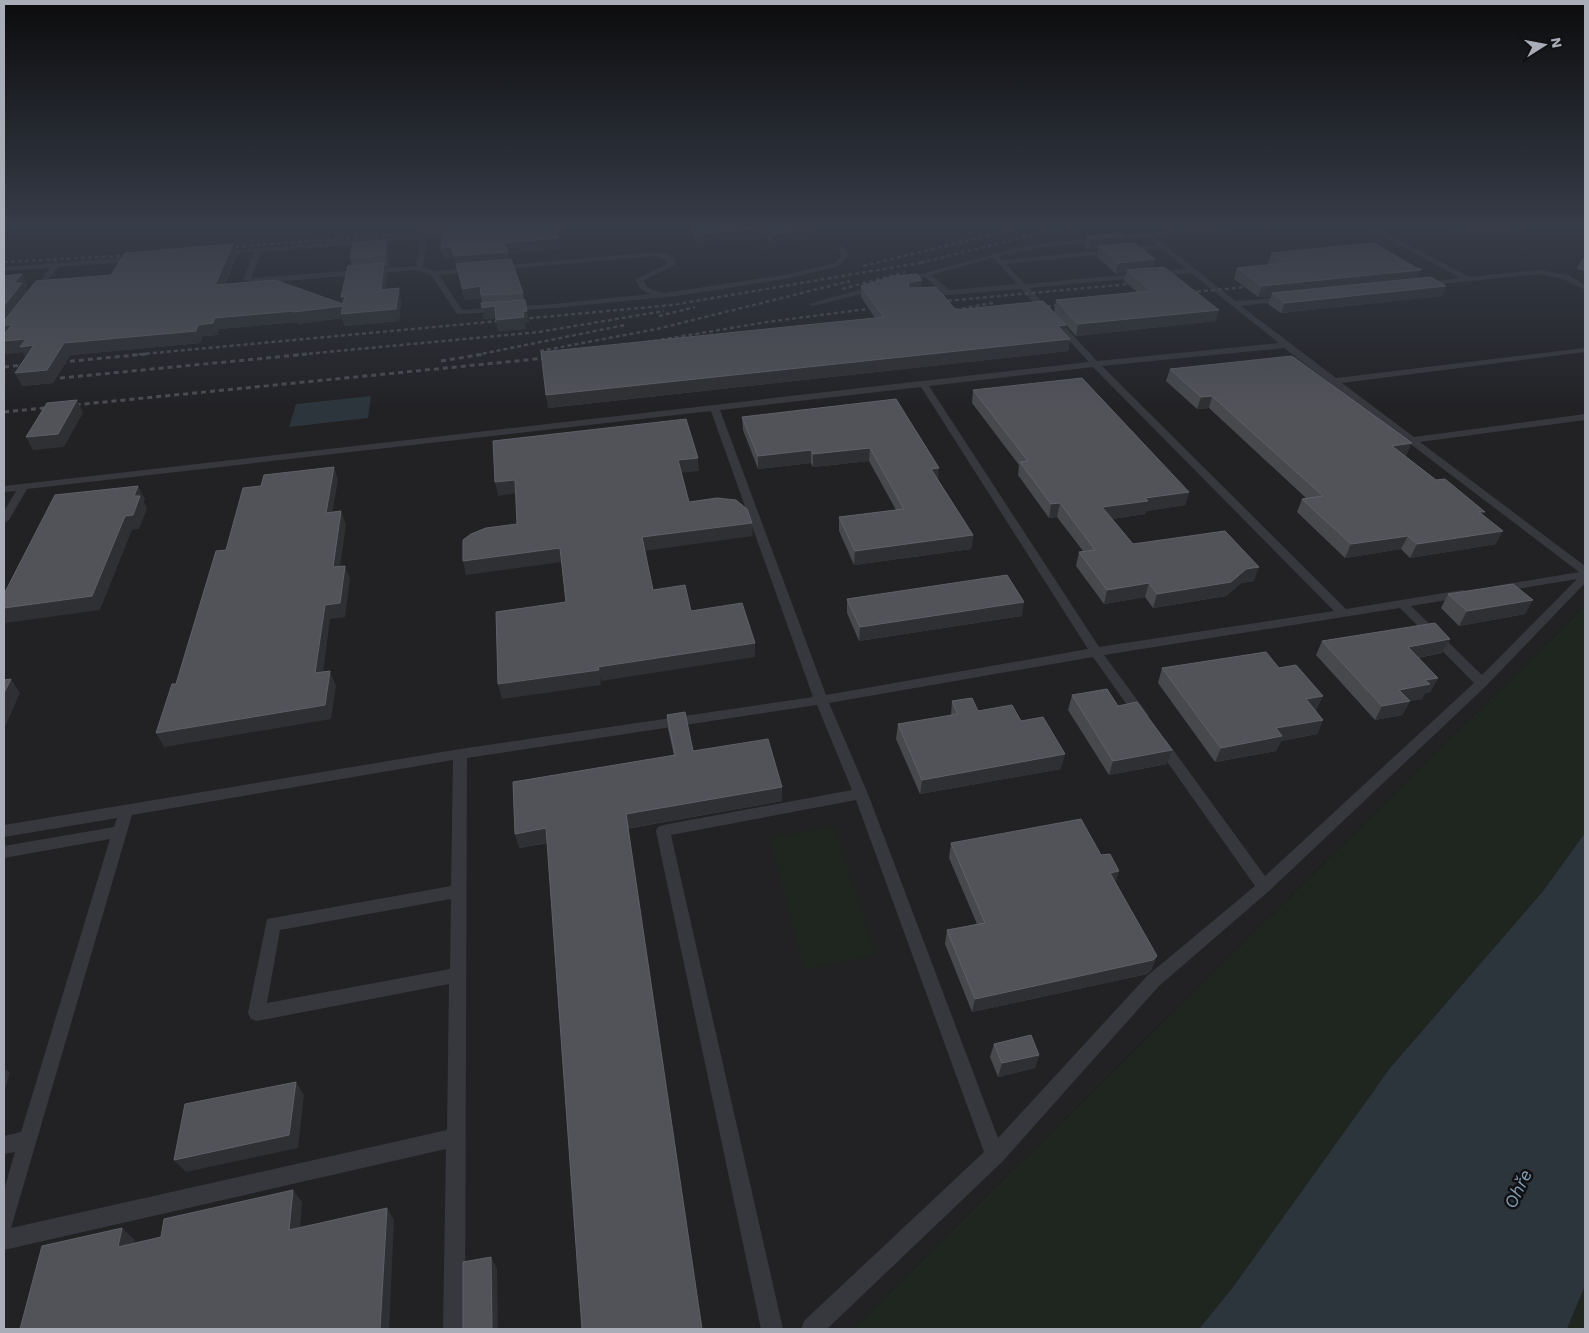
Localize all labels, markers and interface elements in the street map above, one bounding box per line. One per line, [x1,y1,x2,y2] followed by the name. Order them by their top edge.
[1519,20,1569,70] north arrow
[1548,36,1566,49] text: N
[1499,1166,1536,1212] water label: Ohře

